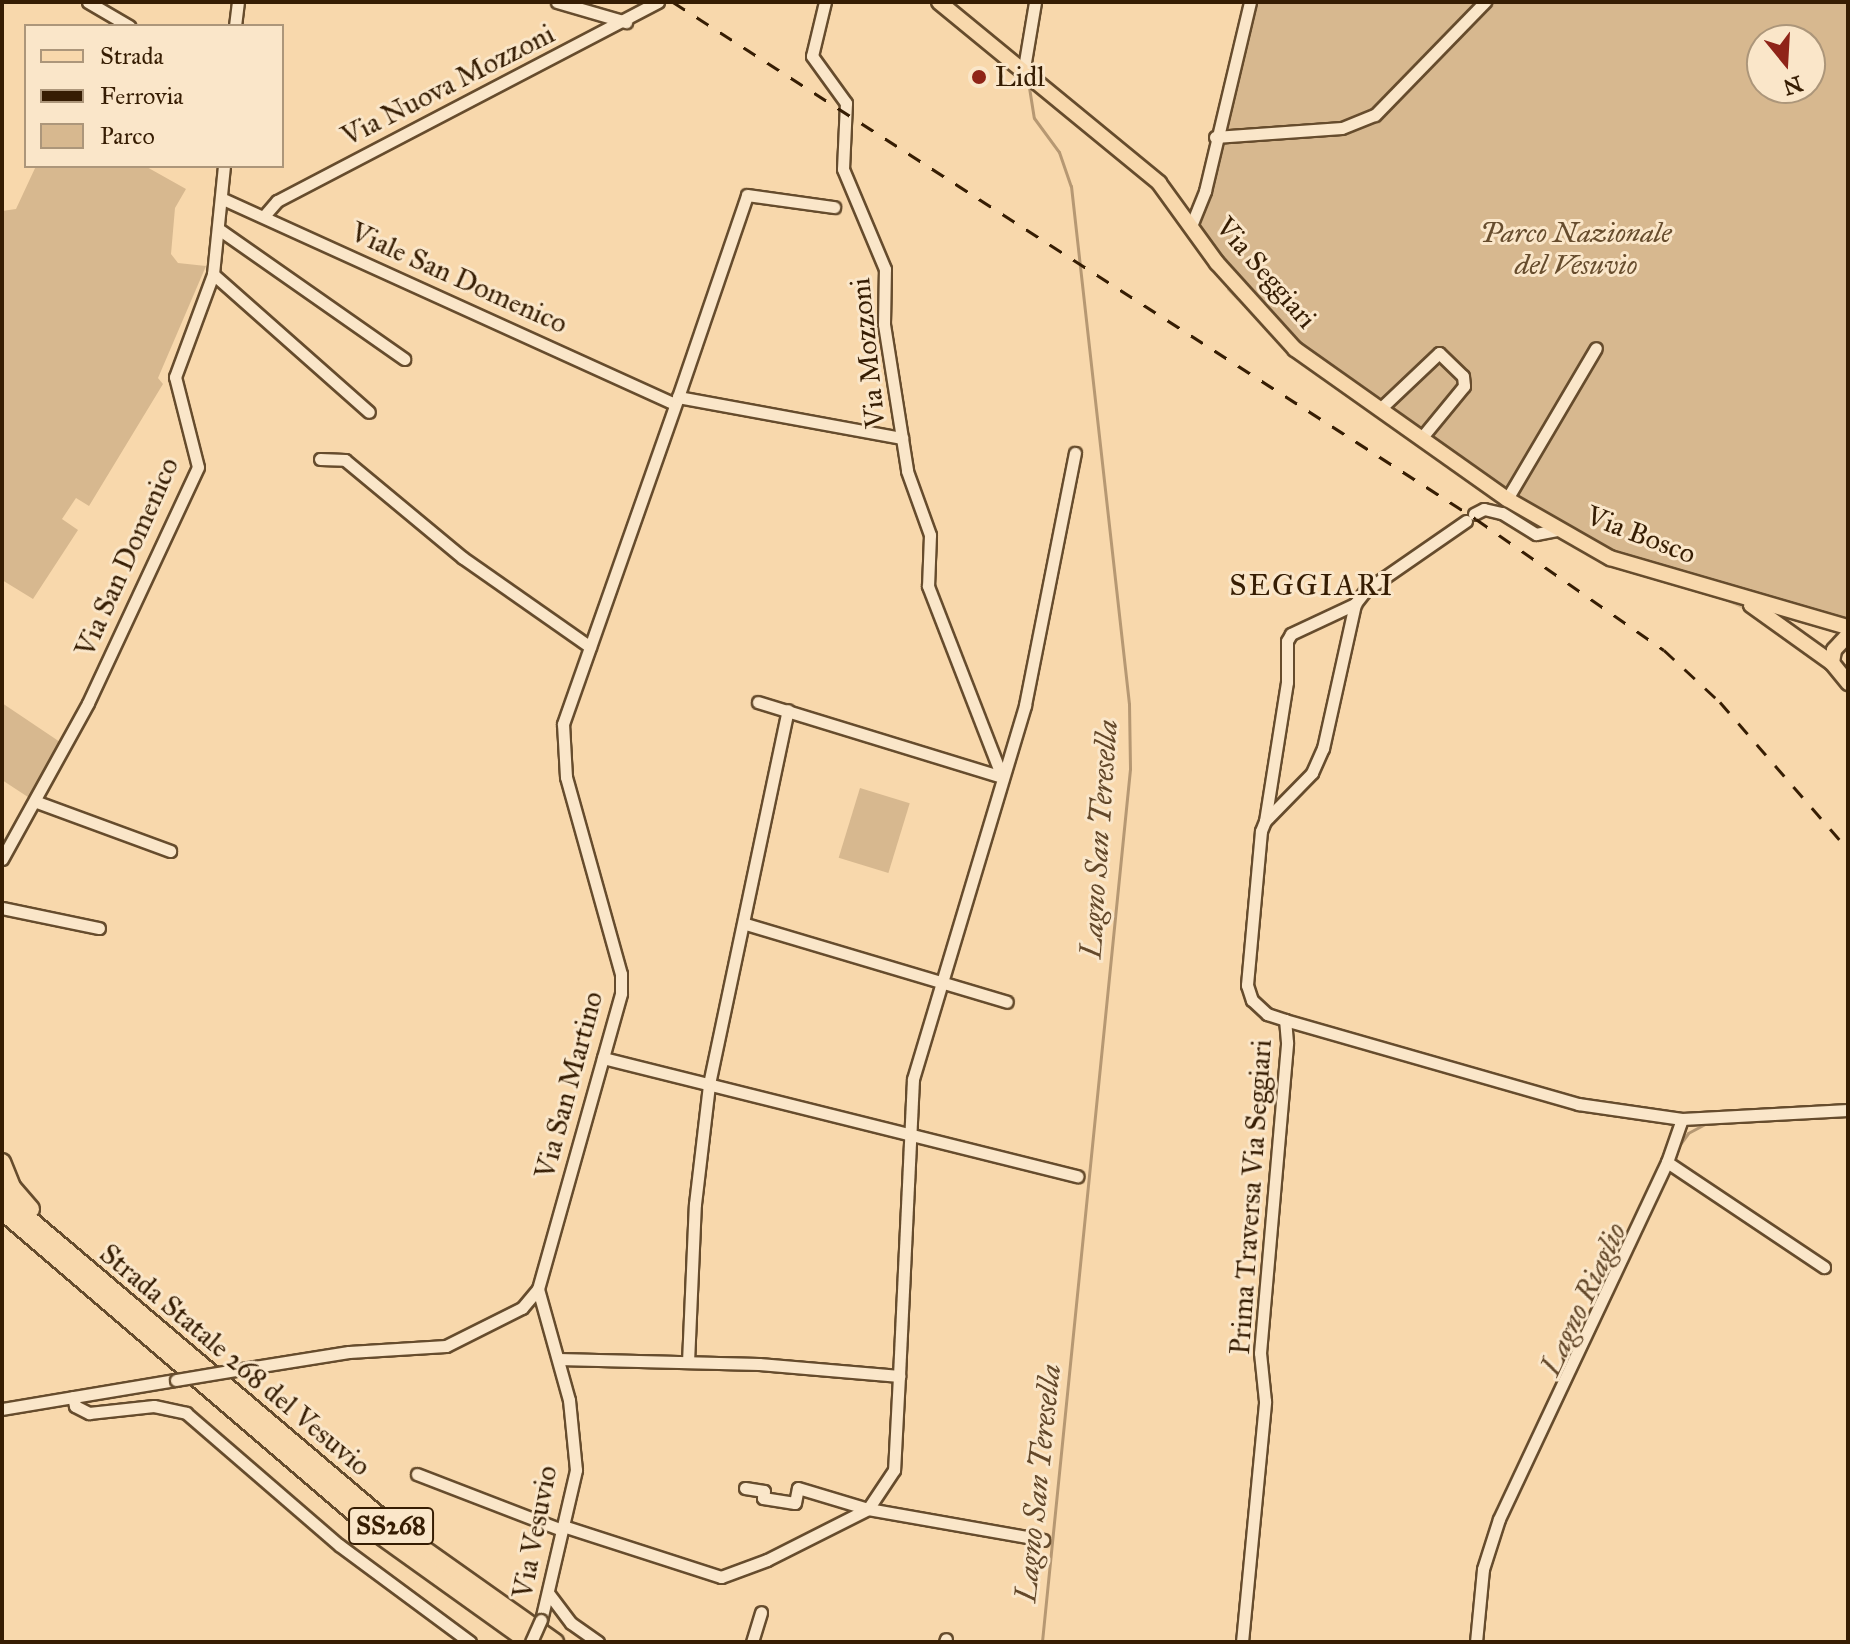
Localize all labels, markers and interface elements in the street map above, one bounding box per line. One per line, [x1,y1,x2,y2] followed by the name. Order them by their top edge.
[336,17,560,153] street label: Via Nuova Mozzoni
[24,24,284,168] legend
[1746,24,1826,104] north arrow
[100,41,164,71] text: Strada
[995,60,1045,94] place label: Lidl
[970,68,988,86] marker: Lidl
[1780,70,1806,101] text: N
[100,81,183,111] text: Ferrovia
[100,121,155,151] text: Parco
[1209,210,1323,336] street label: Via Seggiari
[345,215,573,341] street label: Viale San Domenico
[1480,216,1672,282] park label: Parco Nazionale del Vesuvio
[843,276,893,430] street label: Via Mozzoni
[68,452,186,662] street label: Via San Domenico
[1582,499,1700,571] street label: Via Bosco
[1229,567,1395,603] district label: SEGGIARI
[1073,718,1125,960] water label: Lagno San Teresella
[528,988,610,1182] street label: Via San Martino
[1223,1038,1279,1356] street label: Prima Traversa Via Seggiari
[1532,1217,1634,1381] water label: Lagno Riaglio
[93,1237,377,1483] street label: Strada Statale 268 del Vesuvio
[1008,1362,1068,1604] water label: Lagno San Teresella
[506,1463,564,1601] street label: Via Vesuvio
[347,1504,435,1548] road number: SS268

